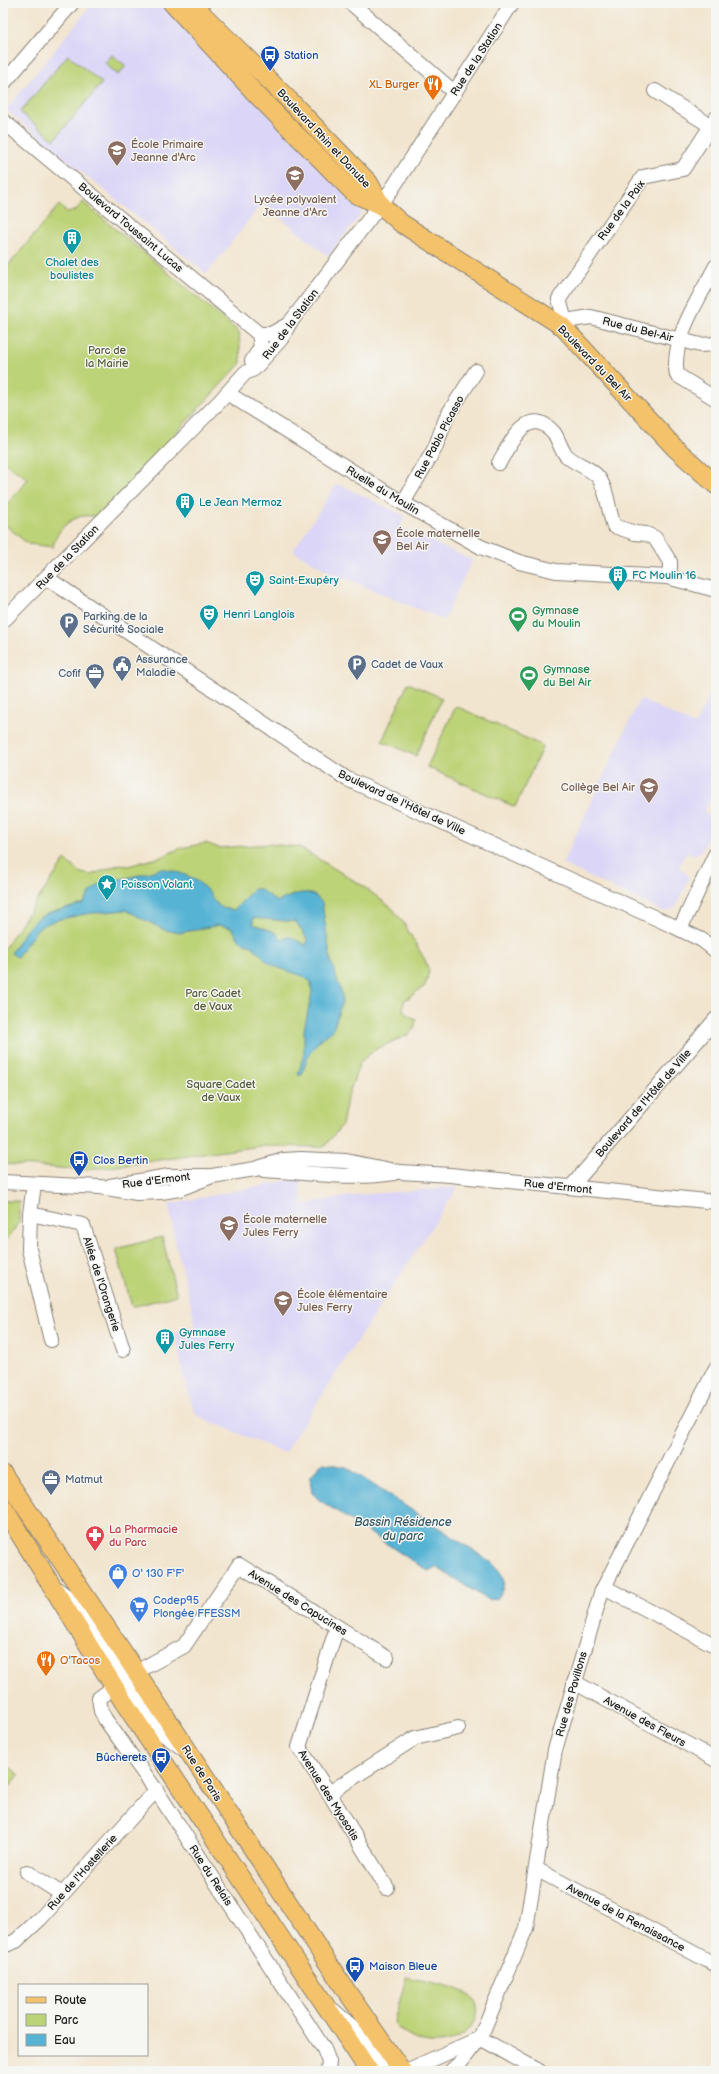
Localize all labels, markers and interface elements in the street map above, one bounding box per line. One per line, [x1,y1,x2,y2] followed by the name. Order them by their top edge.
[448,20,505,98] street label: Rue de la Station
[259,44,281,72] bus stop icon: Station
[284,49,318,62] place label: Station
[422,73,444,101] restaurant icon: XL Burger
[368,78,420,91] place label: XL Burger
[274,86,373,191] street label: Boulevard Rhin et Danube
[131,137,204,164] place label: École Primaire Jeanne d'Arc
[106,139,128,167] school or university icon: École Primaire Jeanne d'Arc
[284,164,306,192] school or university icon: Lycée polyvalent Jeanne d'Arc
[595,178,648,243] street label: Rue de la Paix
[76,180,186,275] street label: Boulevard Toussaint Lucas
[254,193,337,219] place label: Lycée polyvalent Jeanne d'Arc
[61,227,83,255] building icon: Chalet des boulistes
[45,256,99,282] place label: Chalet des boulistes
[260,286,321,362] street label: Rue de la Station
[601,314,676,345] street label: Rue du Bel-Air
[555,322,635,405] street label: Boulevard du Bel Air
[86,344,129,370] park label: Parc de la Mairie
[412,393,467,481] street label: Rue Pablo Picasso
[344,463,422,517] street label: Ruelle du Moulin
[174,491,196,519] building icon: Le Jean Mermoz
[199,496,283,509] place label: Le Jean Mermoz
[33,522,102,592] street label: Rue de la Station
[396,526,480,553] place label: École maternelle Bel Air
[371,528,393,556] school or university icon: École maternelle Bel Air
[607,564,629,592] building icon: FC Moulin 16
[244,569,266,597] theatre icon: Saint-Exupéry
[632,569,697,582] place label: FC Moulin 16
[269,574,339,587] place label: Saint-Exupéry
[198,603,220,631] theatre icon: Henri Langlois
[532,604,580,630] place label: Gymnase du Moulin
[507,605,529,633] sports icon: Gymnase du Moulin
[223,608,295,621] place label: Henri Langlois
[83,610,164,636] place label: Parking de la Sécurité Sociale
[58,611,80,639] parking icon: Parking de la Sécurité Sociale
[136,653,188,679] place label: Assurance Maladie
[346,653,368,681] parking icon: Cadet de Vaux
[111,654,133,682] public building icon: Assurance Maladie
[371,658,443,671] place label: Cadet de Vaux
[84,662,106,690] office icon: Cofif
[543,663,592,689] place label: Gymnase du Bel Air
[518,664,540,692] sports icon: Gymnase du Bel Air
[58,667,82,680] place label: Cofif
[336,767,468,838] street label: Boulevard de l'Hôtel de Ville
[638,776,660,804] school or university icon: Collège Bel Air
[561,781,636,794] place label: Collège Bel Air
[96,873,118,901] place icon: Poisson Volant
[121,878,193,891] place label: Poisson Volant
[185,987,241,1013] park label: Parc Cadet de Vaux
[593,1046,694,1160] street label: Boulevard de l'Hôtel de Ville
[187,1078,256,1104] park label: Square Cadet de Vaux
[68,1149,90,1177] bus stop icon: Clos Bertin
[93,1154,148,1167] place label: Clos Bertin
[121,1170,191,1191] street label: Rue d'Ermont
[523,1176,593,1197] street label: Rue d'Ermont
[243,1212,327,1239] place label: École maternelle Jules Ferry
[218,1214,240,1242] school or university icon: École maternelle Jules Ferry
[80,1235,123,1334] street label: Allée de l'Orangerie
[297,1287,388,1314] place label: École élémentaire Jules Ferry
[272,1289,294,1317] school or university icon: École élémentaire Jules Ferry
[179,1326,234,1352] place label: Gymnase Jules Ferry
[154,1327,176,1355] building icon: Gymnase Jules Ferry
[40,1468,62,1496] office icon: Matmut
[65,1473,103,1486] place label: Matmut
[354,1515,452,1544] water label: Bassin Résidence du parc
[109,1523,178,1549] place label: La Pharmacie du Parc
[84,1524,106,1552] pharmacy icon: La Pharmacie du Parc
[107,1562,129,1590] shop icon: O' 130 F'F'
[132,1567,184,1580] place label: O' 130 F'F'
[246,1567,350,1638] street label: Avenue des Capucines
[153,1594,240,1620] place label: Codep95 Plongée FFESSM
[128,1595,150,1623] supermarket icon: Codep95 Plongée FFESSM
[35,1649,57,1677] restaurant icon: O'Tacos
[553,1650,590,1738] street label: Rue des Pavillons
[60,1654,101,1667] place label: O'Tacos
[601,1693,689,1750] street label: Avenue des Fleurs
[179,1743,225,1804] street label: Rue de Paris
[150,1746,172,1774] bus stop icon: Bûcherets
[295,1748,362,1843] street label: Avenue des Myosotis
[96,1751,148,1764] place label: Bûcherets
[45,1831,120,1913] street label: Rue de l'Hostellerie
[186,1842,235,1909] street label: Rue du Relais
[564,1881,688,1954] street label: Avenue de la Renaissance
[344,1955,366,1983] bus stop icon: Maison Bleue
[369,1960,438,1973] place label: Maison Bleue
[18,1984,148,2056] legend
[54,1993,86,2008] text: Route
[54,2013,78,2028] text: Parc
[54,2033,75,2048] text: Eau

